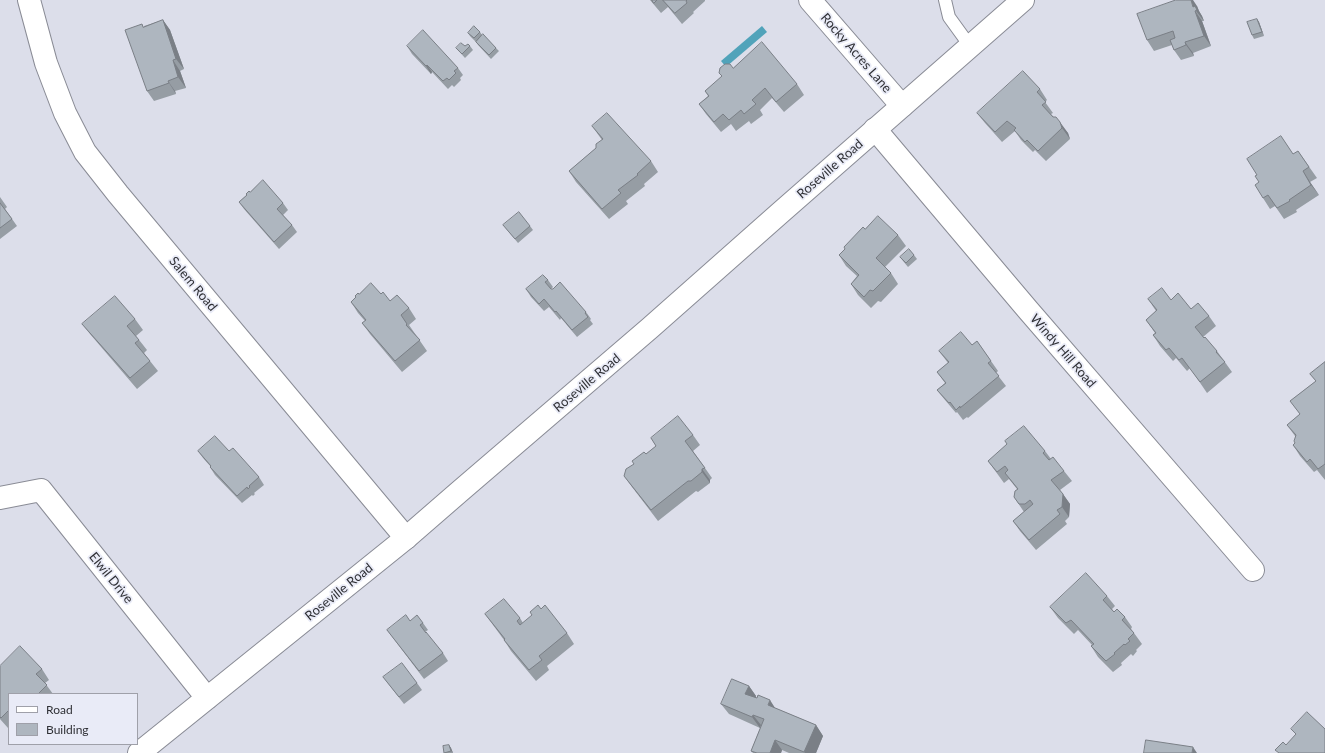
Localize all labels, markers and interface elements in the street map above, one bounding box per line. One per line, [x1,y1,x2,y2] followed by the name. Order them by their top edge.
[817,10,895,96] street label: Rocky Acres Lane
[794,136,866,202] street label: Roseville Road
[166,254,220,314] street label: Salem Road
[1027,311,1099,391] street label: Windy Hill Road
[550,351,624,415] street label: Roseville Road
[86,549,136,607] street label: Elwil Drive
[302,560,376,624] street label: Roseville Road
[8,693,138,745] legend
[46,702,73,717] text: Road
[46,722,89,737] text: Building

